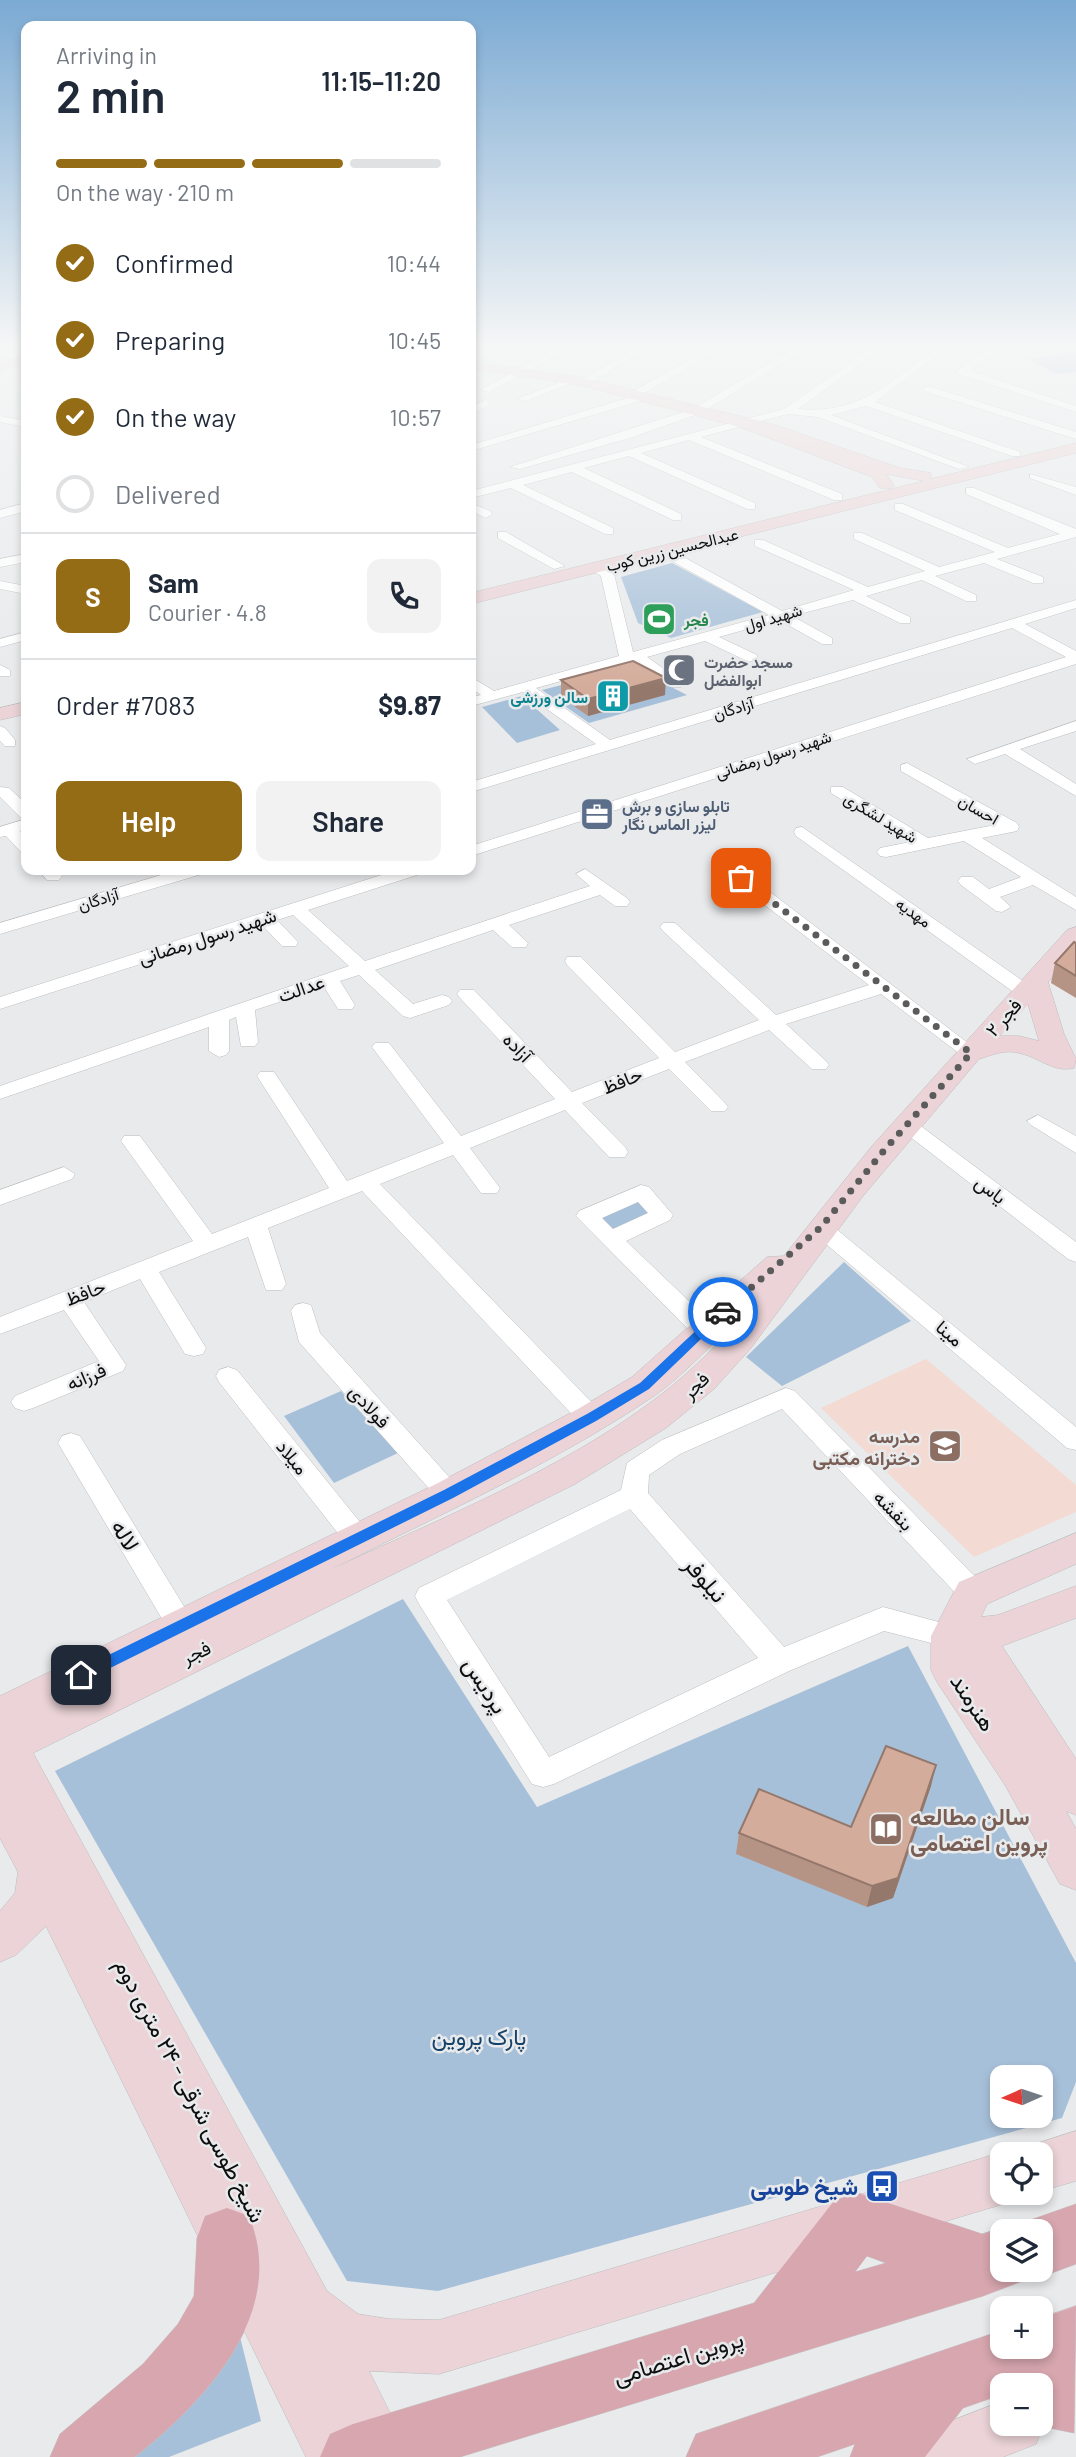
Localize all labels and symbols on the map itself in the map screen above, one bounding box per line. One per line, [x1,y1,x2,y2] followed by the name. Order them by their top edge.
[604,523,740,577] street label: عبدالحسین زرین کوب
[640,600,678,638] sports icon: فجر
[742,600,805,636] street label: شهید اول
[683,610,709,631] place label: فجر
[660,651,698,689] mosque icon: مسجد حضرت ابوالفضل
[704,652,793,691] place label: مسجد حضرت ابوالفضل
[594,677,632,715] building icon: سالن ورزشی
[510,687,588,708] place label: سالن ورزشی
[710,692,757,725] street label: آزادگان
[712,726,834,784] street label: شهید رسول رمضانی
[840,788,921,848] street label: شهید لشگری
[955,790,1002,829] street label: احسان
[578,795,616,833] office icon: تابلو سازی و برش لیزر الماس نگار
[621,796,730,835] place label: تابلو سازی و برش لیزر الماس نگار
[711,848,771,908] pin
[75,883,122,916] street label: آزادگان
[892,893,935,932] street label: مهدیه
[135,903,279,970] street label: شهید رسول رمضانی
[275,969,327,1007] street label: عدالت
[980,993,1027,1041] street label: فجر ۲
[498,1028,538,1068] street label: آزاده
[599,1062,645,1098] street label: حافظ
[970,1170,1011,1209] street label: یاس
[62,1274,108,1310] street label: حافظ
[688,1277,758,1347] courier
[931,1315,968,1352] street label: مینا
[63,1357,110,1395] street label: فرزانه
[676,1367,714,1405] street label: فجر
[344,1380,395,1433] street label: فولادی
[812,1424,920,1471] place label: مدرسه دخترانه مکتبی
[926,1427,964,1465] school or university icon: مدرسه دخترانه مکتبی
[271,1435,314,1479] street label: میلاد
[869,1485,919,1536] street label: بنفشه
[106,1514,146,1556] street label: لاله
[676,1549,734,1609] street label: نیلوفر
[177,1635,214,1670] street label: فجر
[51,1645,111,1705] pin
[455,1652,515,1720] street label: پردیس
[943,1668,1003,1737] street label: هنرمند
[910,1802,1048,1859] place label: سالن مطالعه پروین اعتصامی
[867,1810,905,1848] library icon: سالن مطالعه پروین اعتصامی
[107,1953,273,2228] street label: شیخ طوسی شرقی - ۲۴ متری دوم
[432,2022,526,2053] park label: پارک پروین
[990,2065,1054,2128] north arrow
[863,2167,901,2205] bus stop icon: شیخ طوسی
[750,2172,858,2203] place label: شیخ طوسی
[609,2324,747,2393] street label: پروین اعتصامی

